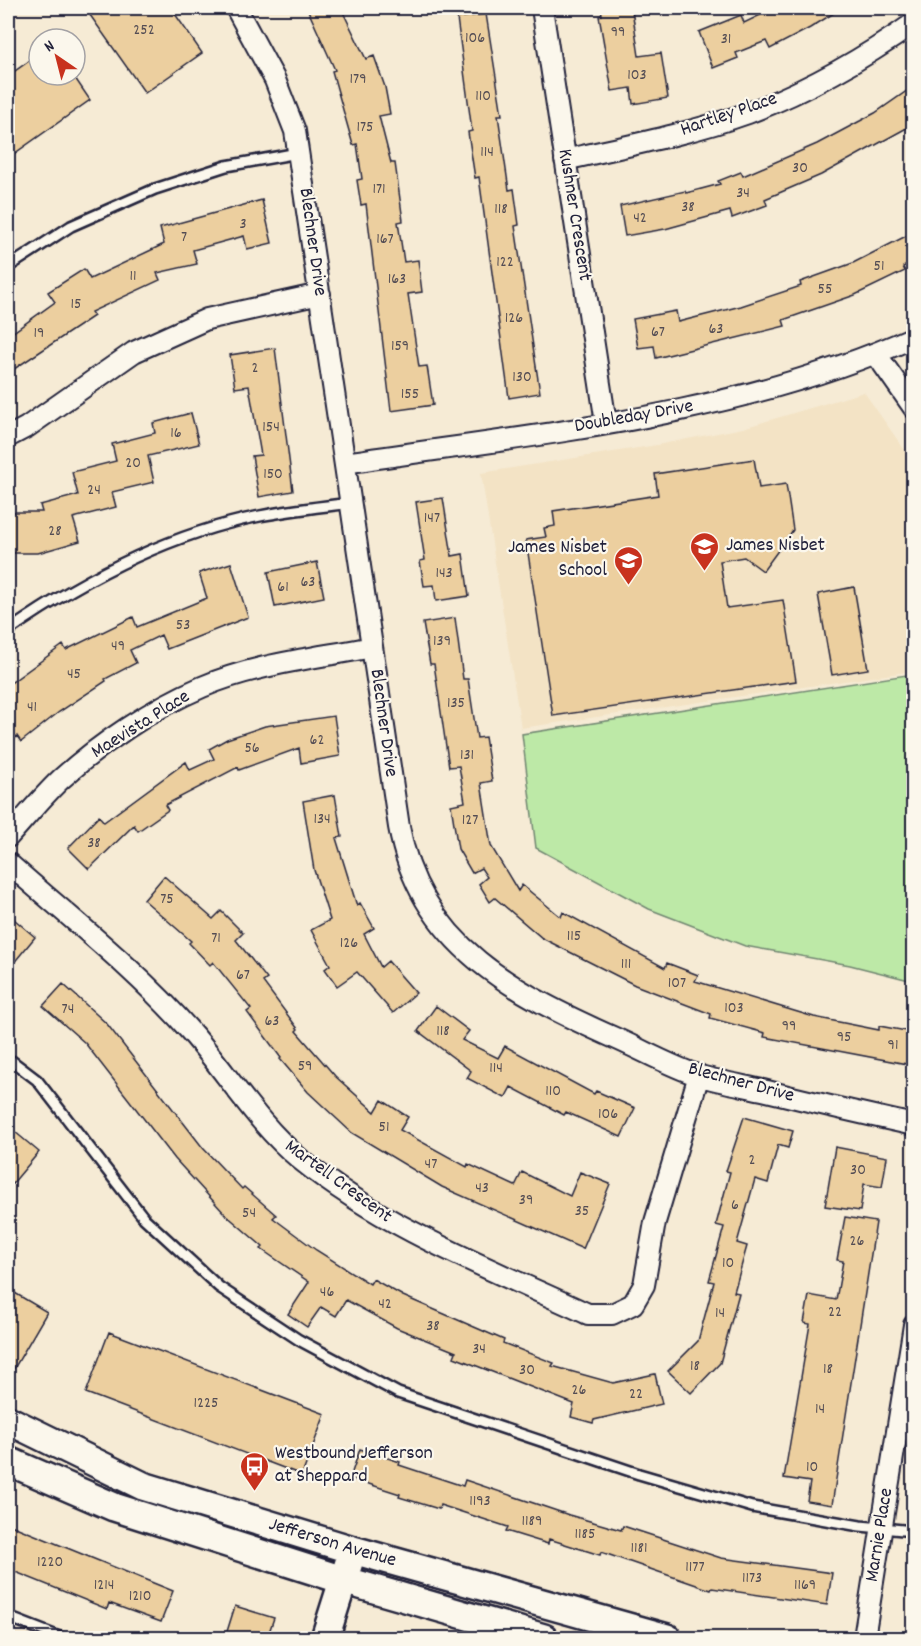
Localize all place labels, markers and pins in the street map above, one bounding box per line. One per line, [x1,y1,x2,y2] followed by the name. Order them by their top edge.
[689,530,721,572] school or university icon: James Nisbet
[726,532,825,560] place label: James Nisbet
[508,534,607,585] place label: James Nisbet School
[612,544,644,586] school or university icon: James Nisbet School
[275,1440,433,1491] place label: Westbound Jefferson at Sheppard
[238,1450,270,1492] bus stop icon: Westbound Jefferson at Sheppard

